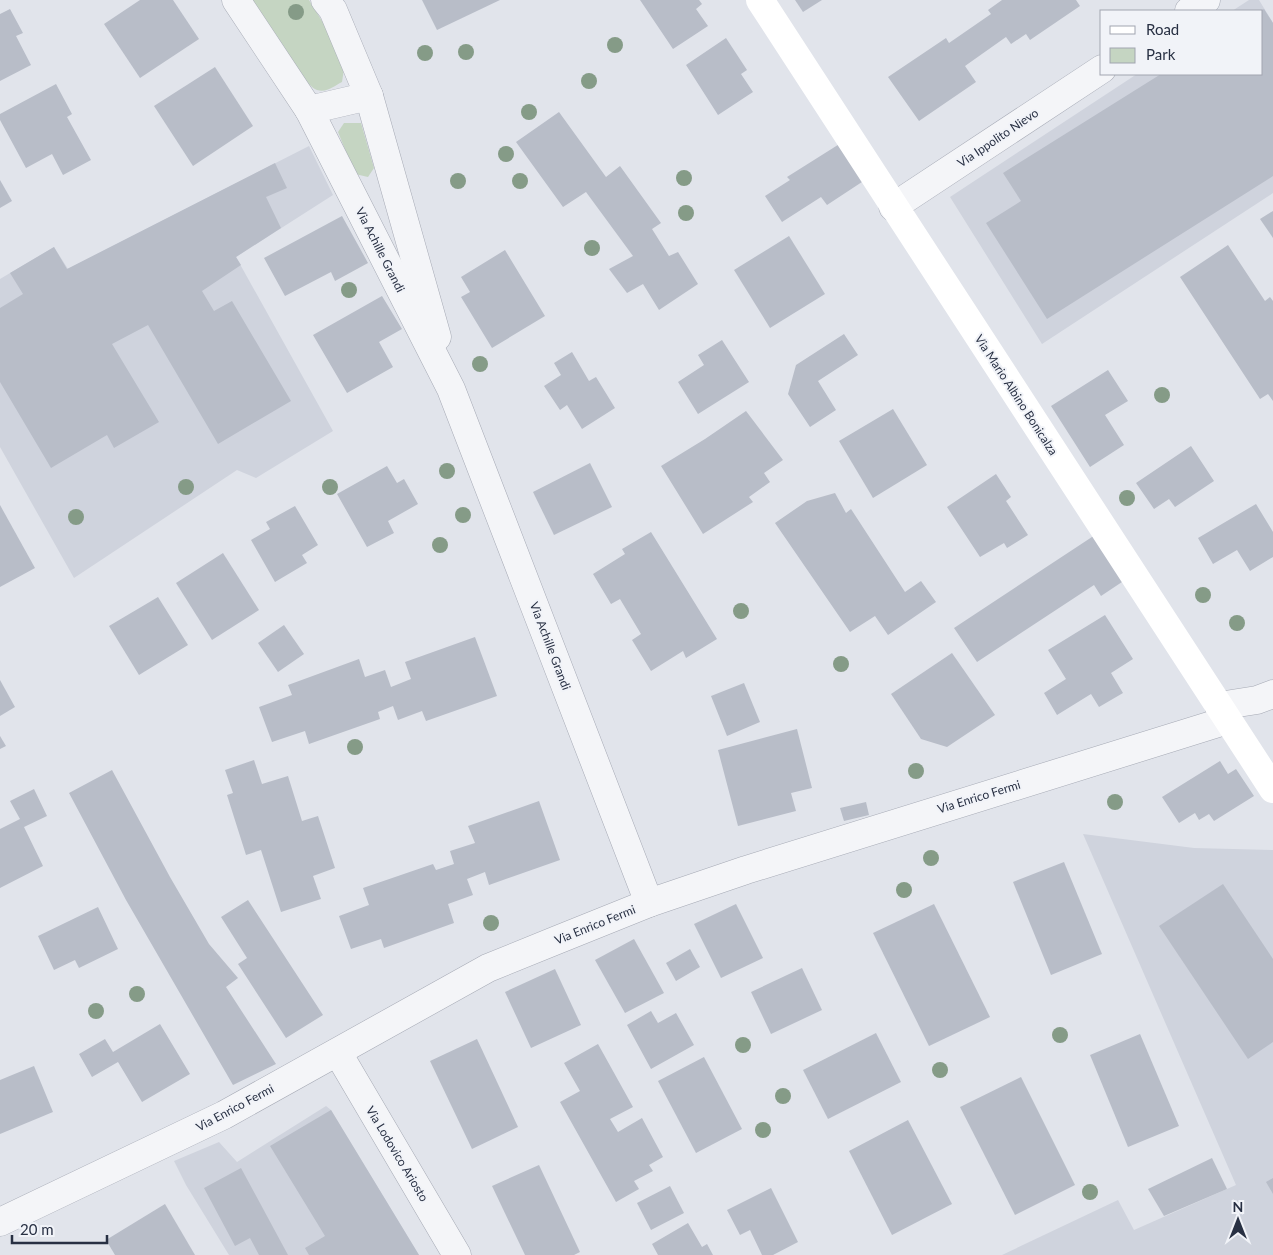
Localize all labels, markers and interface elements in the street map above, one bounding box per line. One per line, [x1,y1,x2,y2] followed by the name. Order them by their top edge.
[1100,10,1263,75] legend
[1146,20,1179,38] text: Road
[1146,45,1176,63] text: Park
[954,105,1041,170] street label: Via Ippolito Nievo
[353,205,408,295] street label: Via Achille Grandi
[972,332,1061,458] street label: Via Mario Albino Bonicalza
[527,600,574,692] street label: Via Achille Grandi
[936,777,1022,816] street label: Via Enrico Fermi
[552,901,638,948] street label: Via Enrico Fermi
[193,1081,276,1134] street label: Via Enrico Fermi
[363,1103,432,1204] street label: Via Lodovico Ariosto
[1213,1195,1263,1245] north arrow
[1233,1198,1243,1215] text: N
[12,1212,108,1244] scale bar
[20,1220,54,1238] text: 20 m

